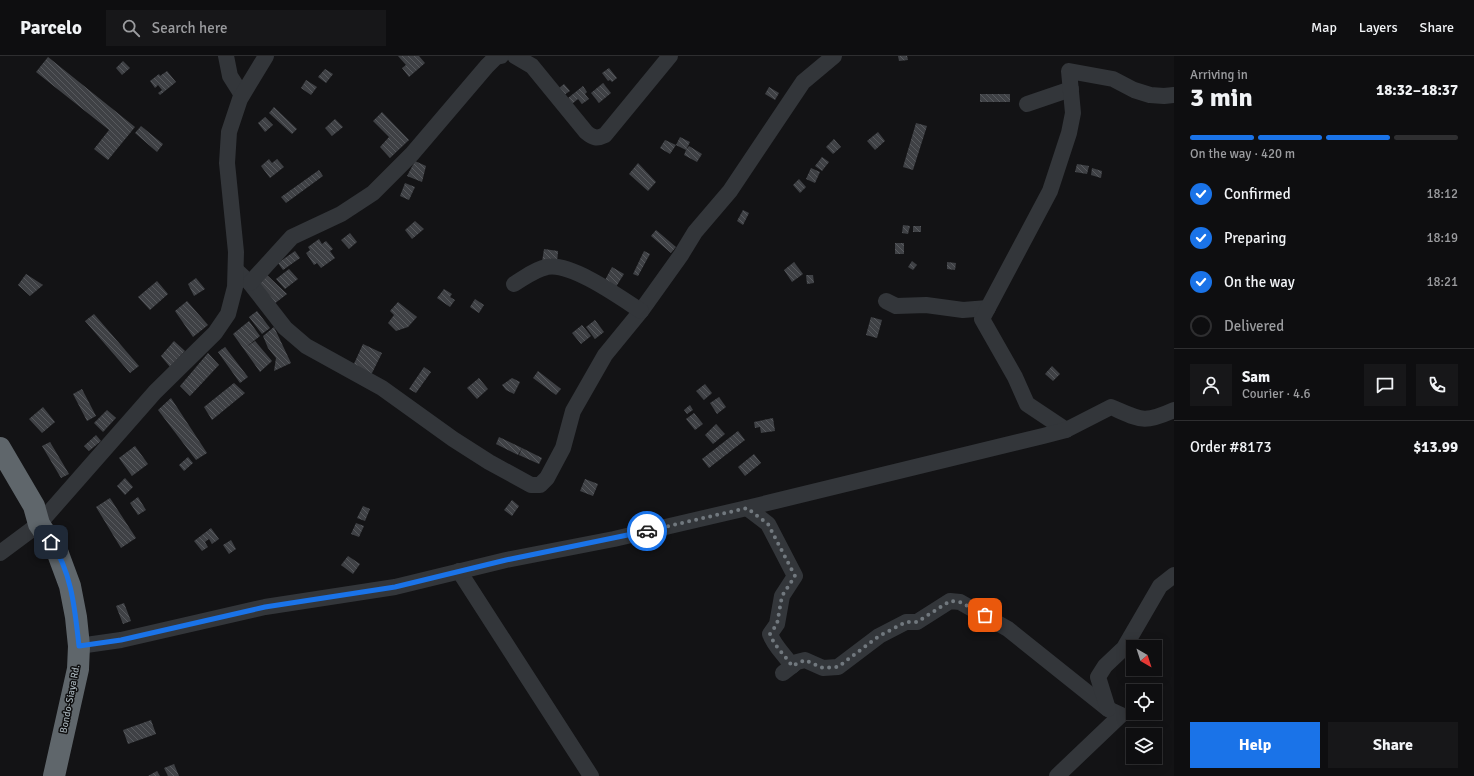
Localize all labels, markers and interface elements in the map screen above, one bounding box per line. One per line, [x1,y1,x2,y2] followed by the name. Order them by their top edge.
[106,10,386,46] search box
[20,16,82,40] text: Parcelo
[120,17,142,39] icon: search
[152,19,227,37] text: Search here
[1311,19,1337,36] text: Map
[1359,19,1398,36] text: Layers
[1420,19,1454,36] text: Share
[1190,67,1248,83] text: Arriving in
[1376,81,1458,99] text: 18:32–18:37
[1190,82,1253,114] text: 3 min
[1190,146,1295,162] text: On the way · 420 m
[1190,183,1212,205] icon: check
[1224,185,1291,203] text: Confirmed
[1426,186,1458,202] text: 18:12
[1190,227,1212,249] icon: check
[1224,229,1287,247] text: Preparing
[1426,230,1458,246] text: 18:19
[1190,271,1212,293] icon: check
[1224,273,1295,291] text: On the way
[1426,274,1458,290] text: 18:21
[1224,317,1284,335] text: Delivered
[1190,364,1232,406] button: person
[1364,364,1406,406] button: chat
[1416,364,1458,406] button: phone
[1242,368,1270,386] text: Sam
[1242,386,1311,402] text: Courier · 4.6
[1190,438,1272,456] text: Order #8173
[1413,438,1458,456] text: $13.99
[627,511,667,551] courier
[636,520,658,542] icon: car
[34,525,68,559] pin
[40,531,62,553] icon: home
[968,598,1002,632] pin
[974,604,996,626] icon: bag
[1126,640,1162,676] north arrow
[1126,640,1162,764] map controls
[57,663,83,734] street label: Bondo-Siaya Rd.
[1126,684,1162,720] button: locate
[1190,722,1320,768] button: Help
[1328,722,1458,768] button: Share
[1126,728,1162,764] button: layers

